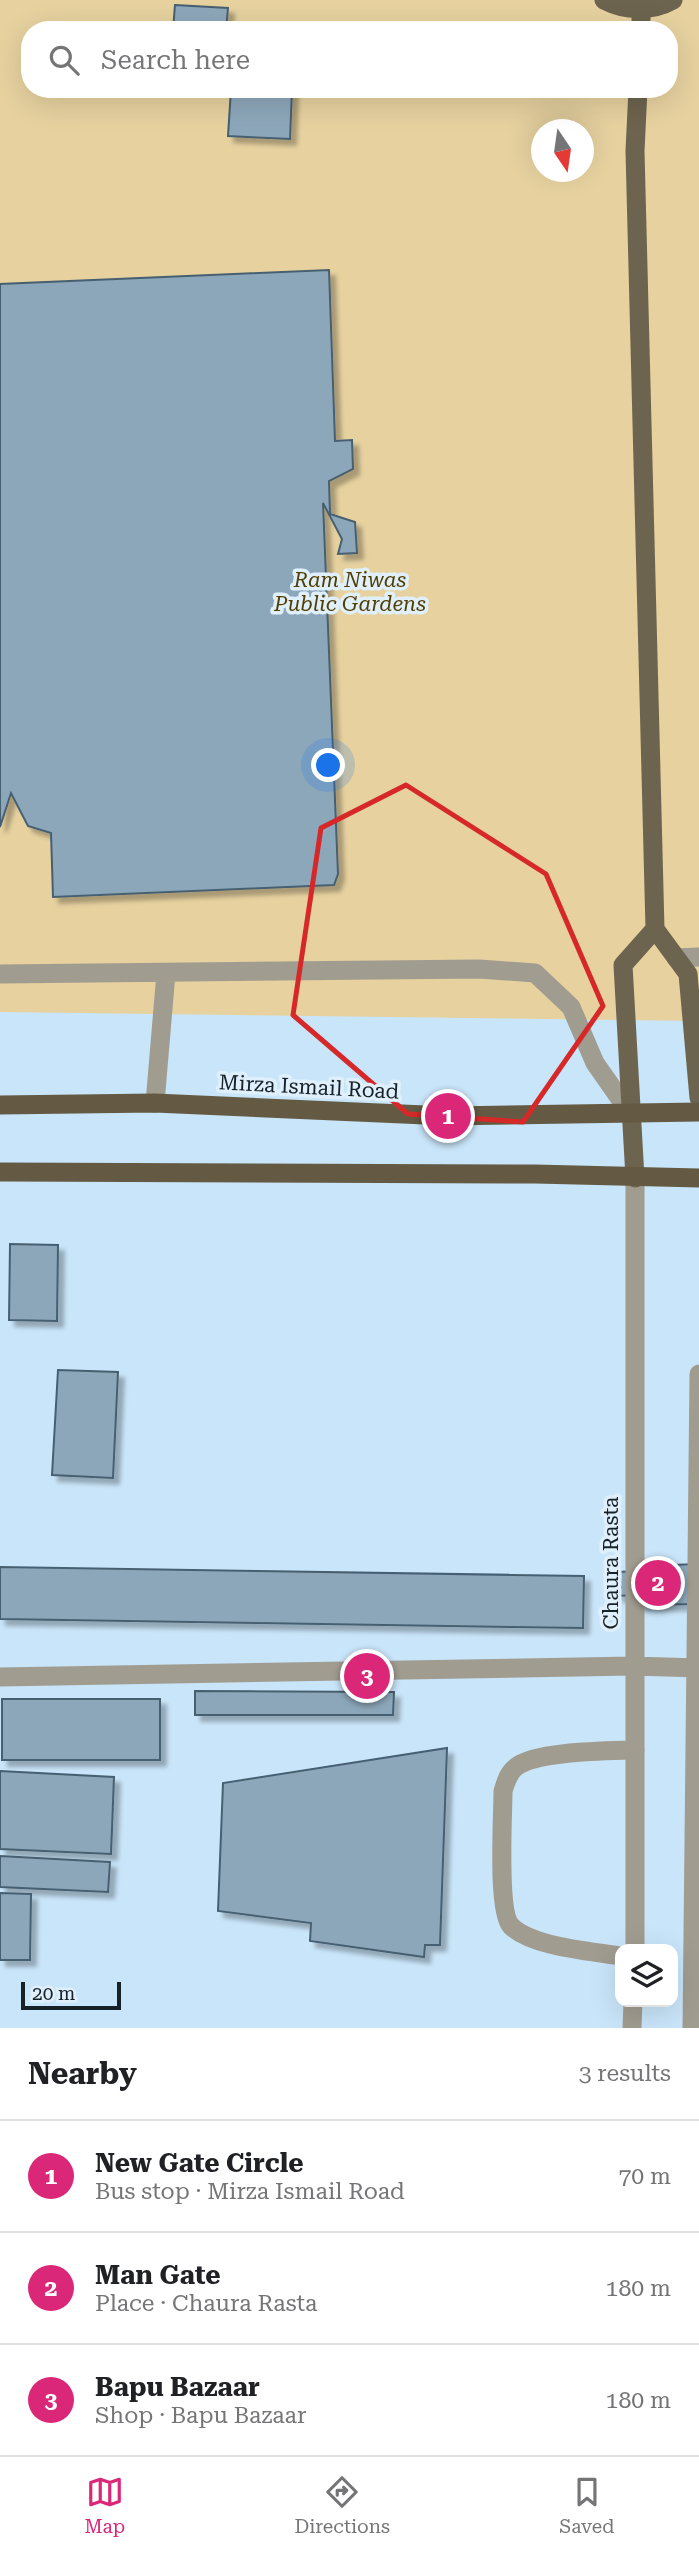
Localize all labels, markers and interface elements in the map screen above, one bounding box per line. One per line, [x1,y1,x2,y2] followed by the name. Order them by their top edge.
[21,21,678,98] search box
[45,41,83,79] icon: search
[101,45,250,75] text: Search here
[531,119,594,182] north arrow
[273,568,426,616] park label: Ram Niwas Public Gardens
[311,748,345,782] your location
[218,1070,400,1104] street label: Mirza Ismail Road
[425,1090,471,1142] pin: 1
[599,1496,623,1629] street label: Chaura Rasta
[635,1557,681,1609] pin: 2
[344,1650,390,1702] pin: 3
[615,1944,678,2007] map controls
[615,1944,678,2007] button: layers
[21,1979,121,2011] scale bar
[32,1982,75,2005] text: 20 m
[28,2056,137,2091] text: Nearby
[579,2060,671,2087] text: 3 results
[95,2148,303,2178] text: New Gate Circle
[45,2163,57,2190] text: 1
[618,2163,671,2190] text: 70 m
[95,2178,405,2205] text: Bus stop · Mirza Ismail Road
[95,2260,221,2290] text: Man Gate
[45,2275,57,2302] text: 2
[606,2275,671,2302] text: 180 m
[95,2290,318,2317] text: Place · Chaura Rasta
[95,2372,260,2402] text: Bapu Bazaar
[45,2387,57,2414] text: 3
[606,2387,671,2414] text: 180 m
[95,2402,306,2429] text: Shop · Bapu Bazaar
[85,2473,125,2538] tab: Map
[294,2473,390,2538] tab: Directions
[559,2473,614,2538] tab: Saved

